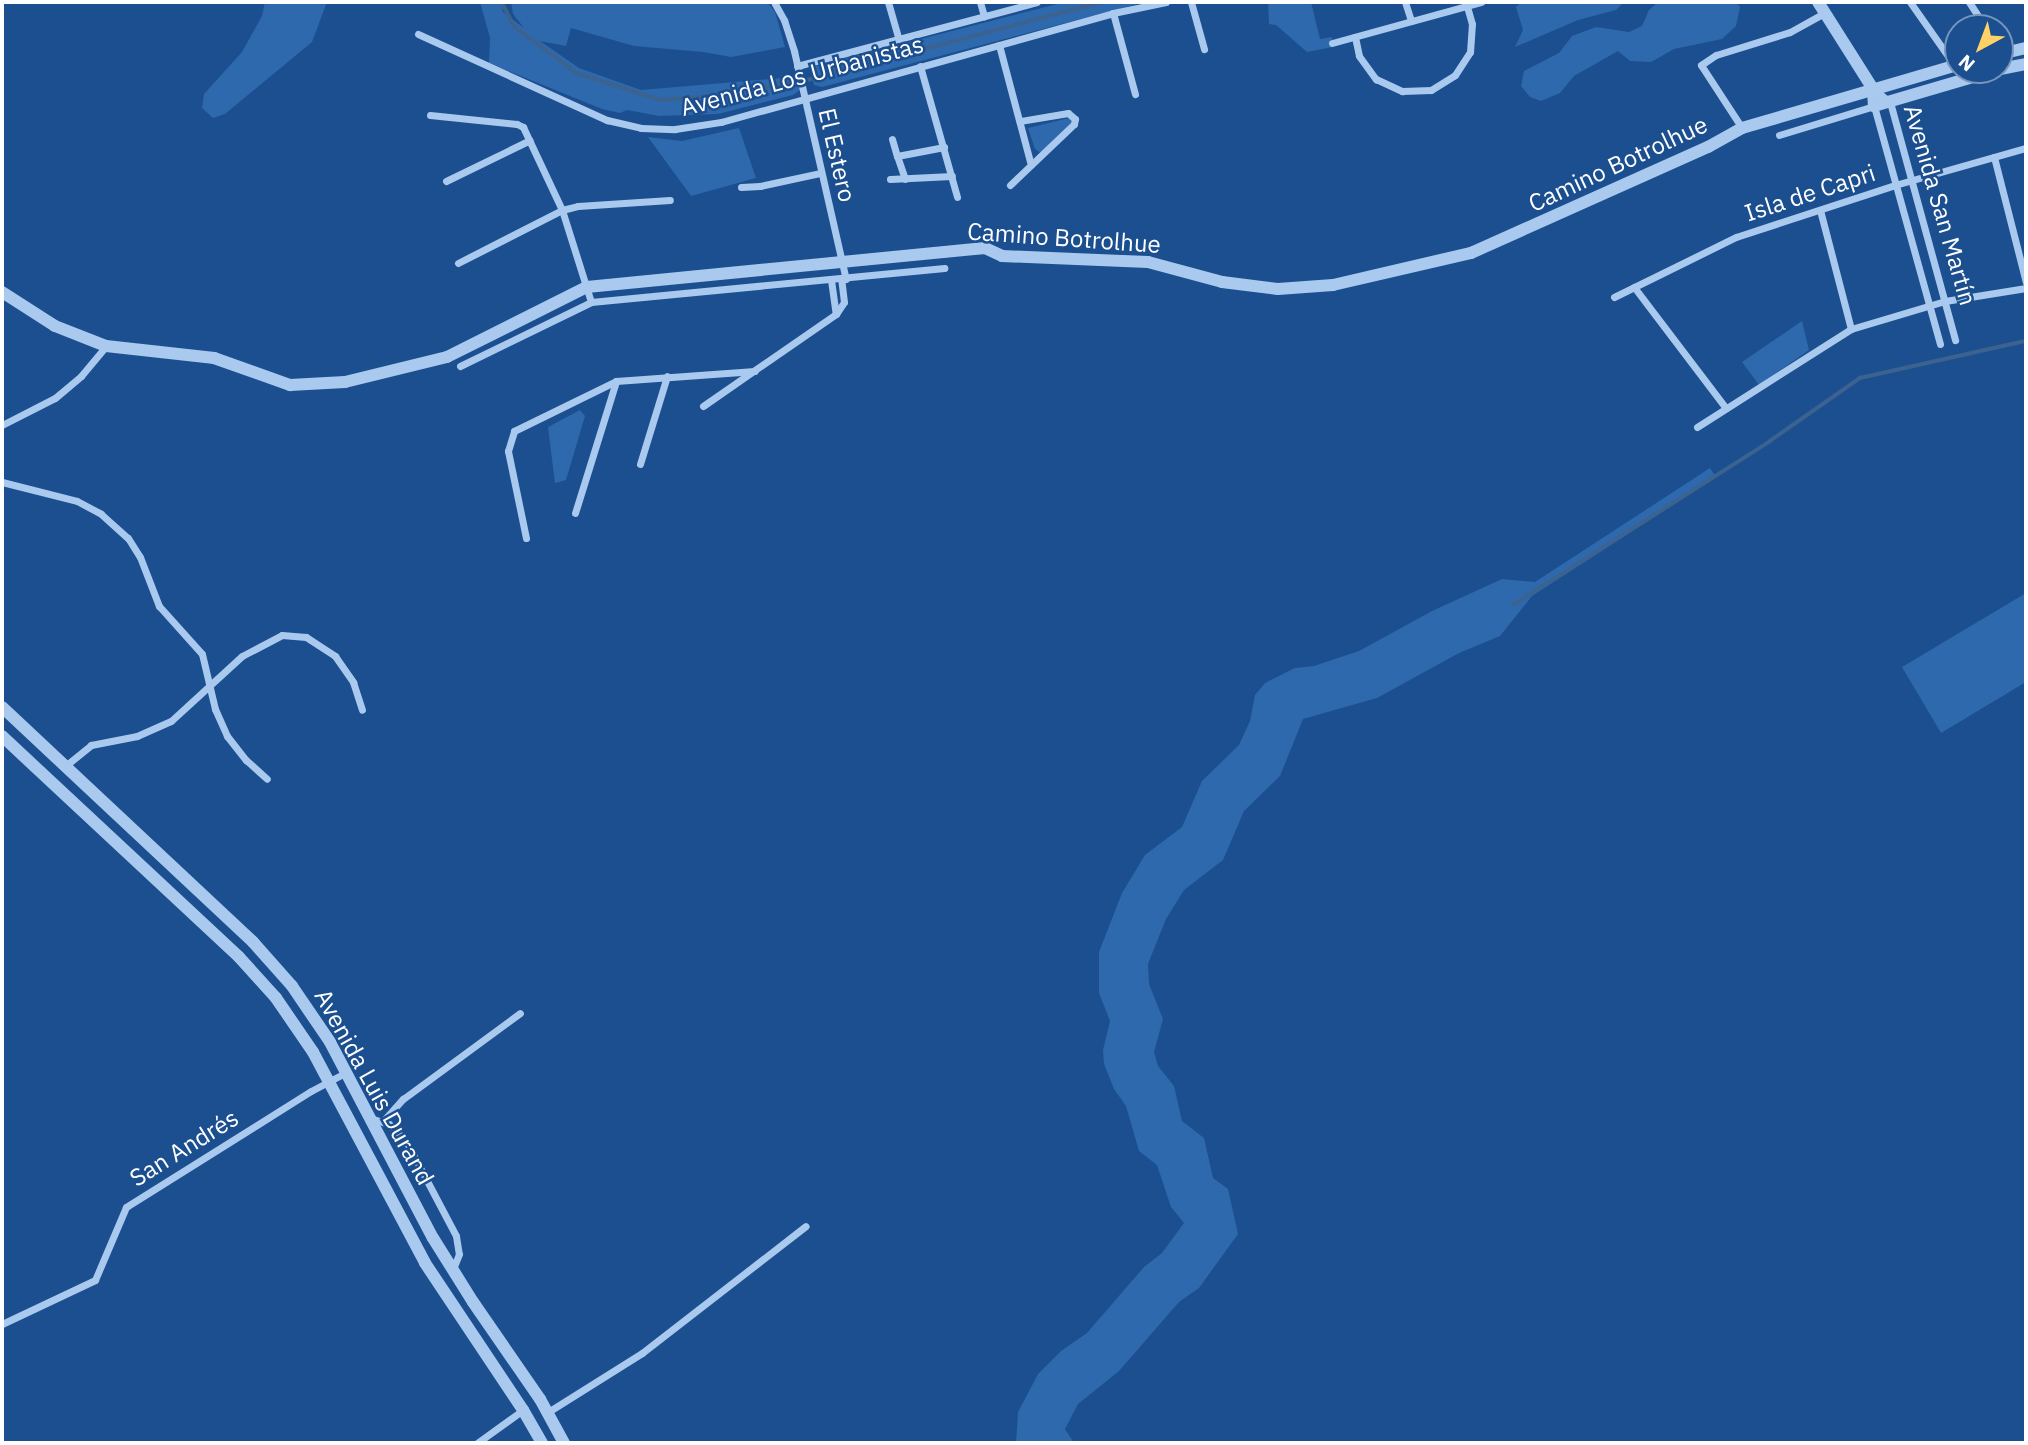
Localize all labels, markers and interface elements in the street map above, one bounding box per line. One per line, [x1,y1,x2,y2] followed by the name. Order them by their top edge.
[1944,14,2014,84] north arrow
[677,30,927,122] street label: Avenida Los Urbanistas
[1953,50,1980,77] text: N
[1898,102,1982,308] street label: Avenida San Martín
[812,105,862,205] street label: El Estero
[1524,110,1712,218] street label: Camino Botrolhue
[1741,158,1879,228] street label: Isla de Capri
[966,217,1162,259] street label: Camino Botrolhue
[308,984,440,1190] street label: Avenida Luis Durand
[124,1103,244,1193] street label: San Andrés

